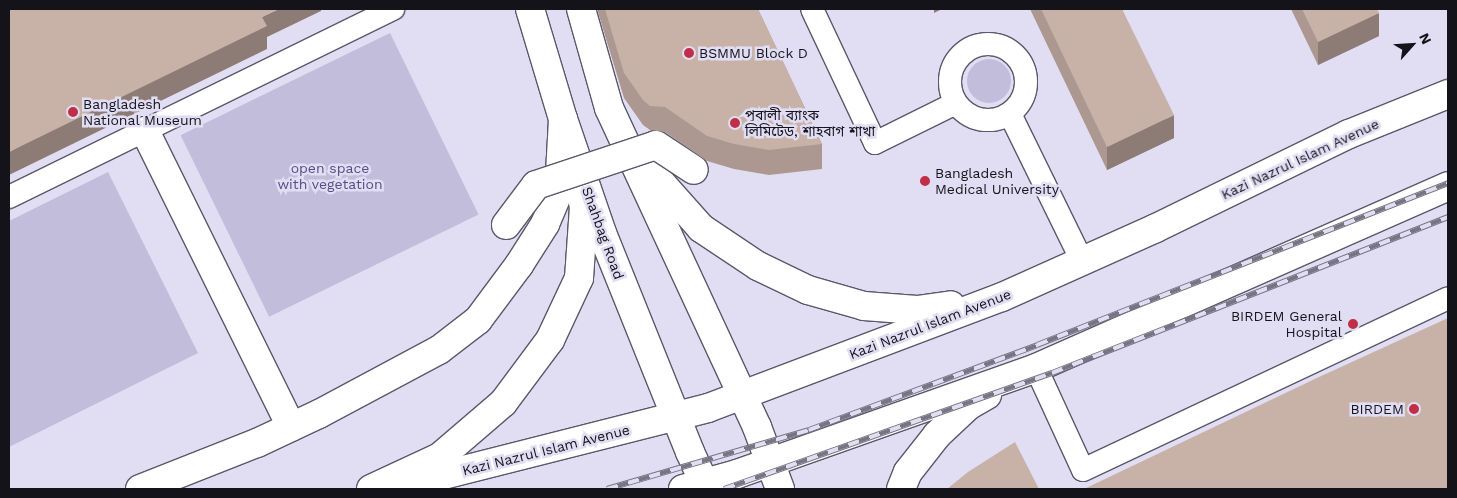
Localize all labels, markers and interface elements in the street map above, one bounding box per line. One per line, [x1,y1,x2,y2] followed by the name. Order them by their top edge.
[1387,20,1437,70] north arrow
[1416,30,1435,47] text: N
[699,45,808,61] place label: BSMMU Block D
[683,47,695,59] marker: BSMMU Block D
[83,96,202,128] place label: Bangladesh National Museum
[67,106,79,118] marker: Bangladesh National Museum
[745,107,875,140] place label: পূবালী ব্যাংক লিমিটেড, শাহবাগ শাখা
[1218,115,1382,203] street label: Kazi Nazrul Islam Avenue
[729,117,741,129] marker: পূবালী ব্যাংক লিমিটেড, শাহবাগ শাখা
[277,160,383,192] park label: open space with vegetation
[935,165,1059,198] place label: Bangladesh Medical University
[919,175,931,187] marker: Bangladesh Medical University
[578,184,628,282] street label: Shahbag Road
[846,285,1014,363] street label: Kazi Nazrul Islam Avenue
[1231,308,1342,341] place label: BIRDEM General Hospital
[1346,317,1360,331] marker: BIRDEM General Hospital
[1350,401,1404,417] place label: BIRDEM
[1408,403,1420,415] marker: BIRDEM
[460,421,632,479] street label: Kazi Nazrul Islam Avenue

